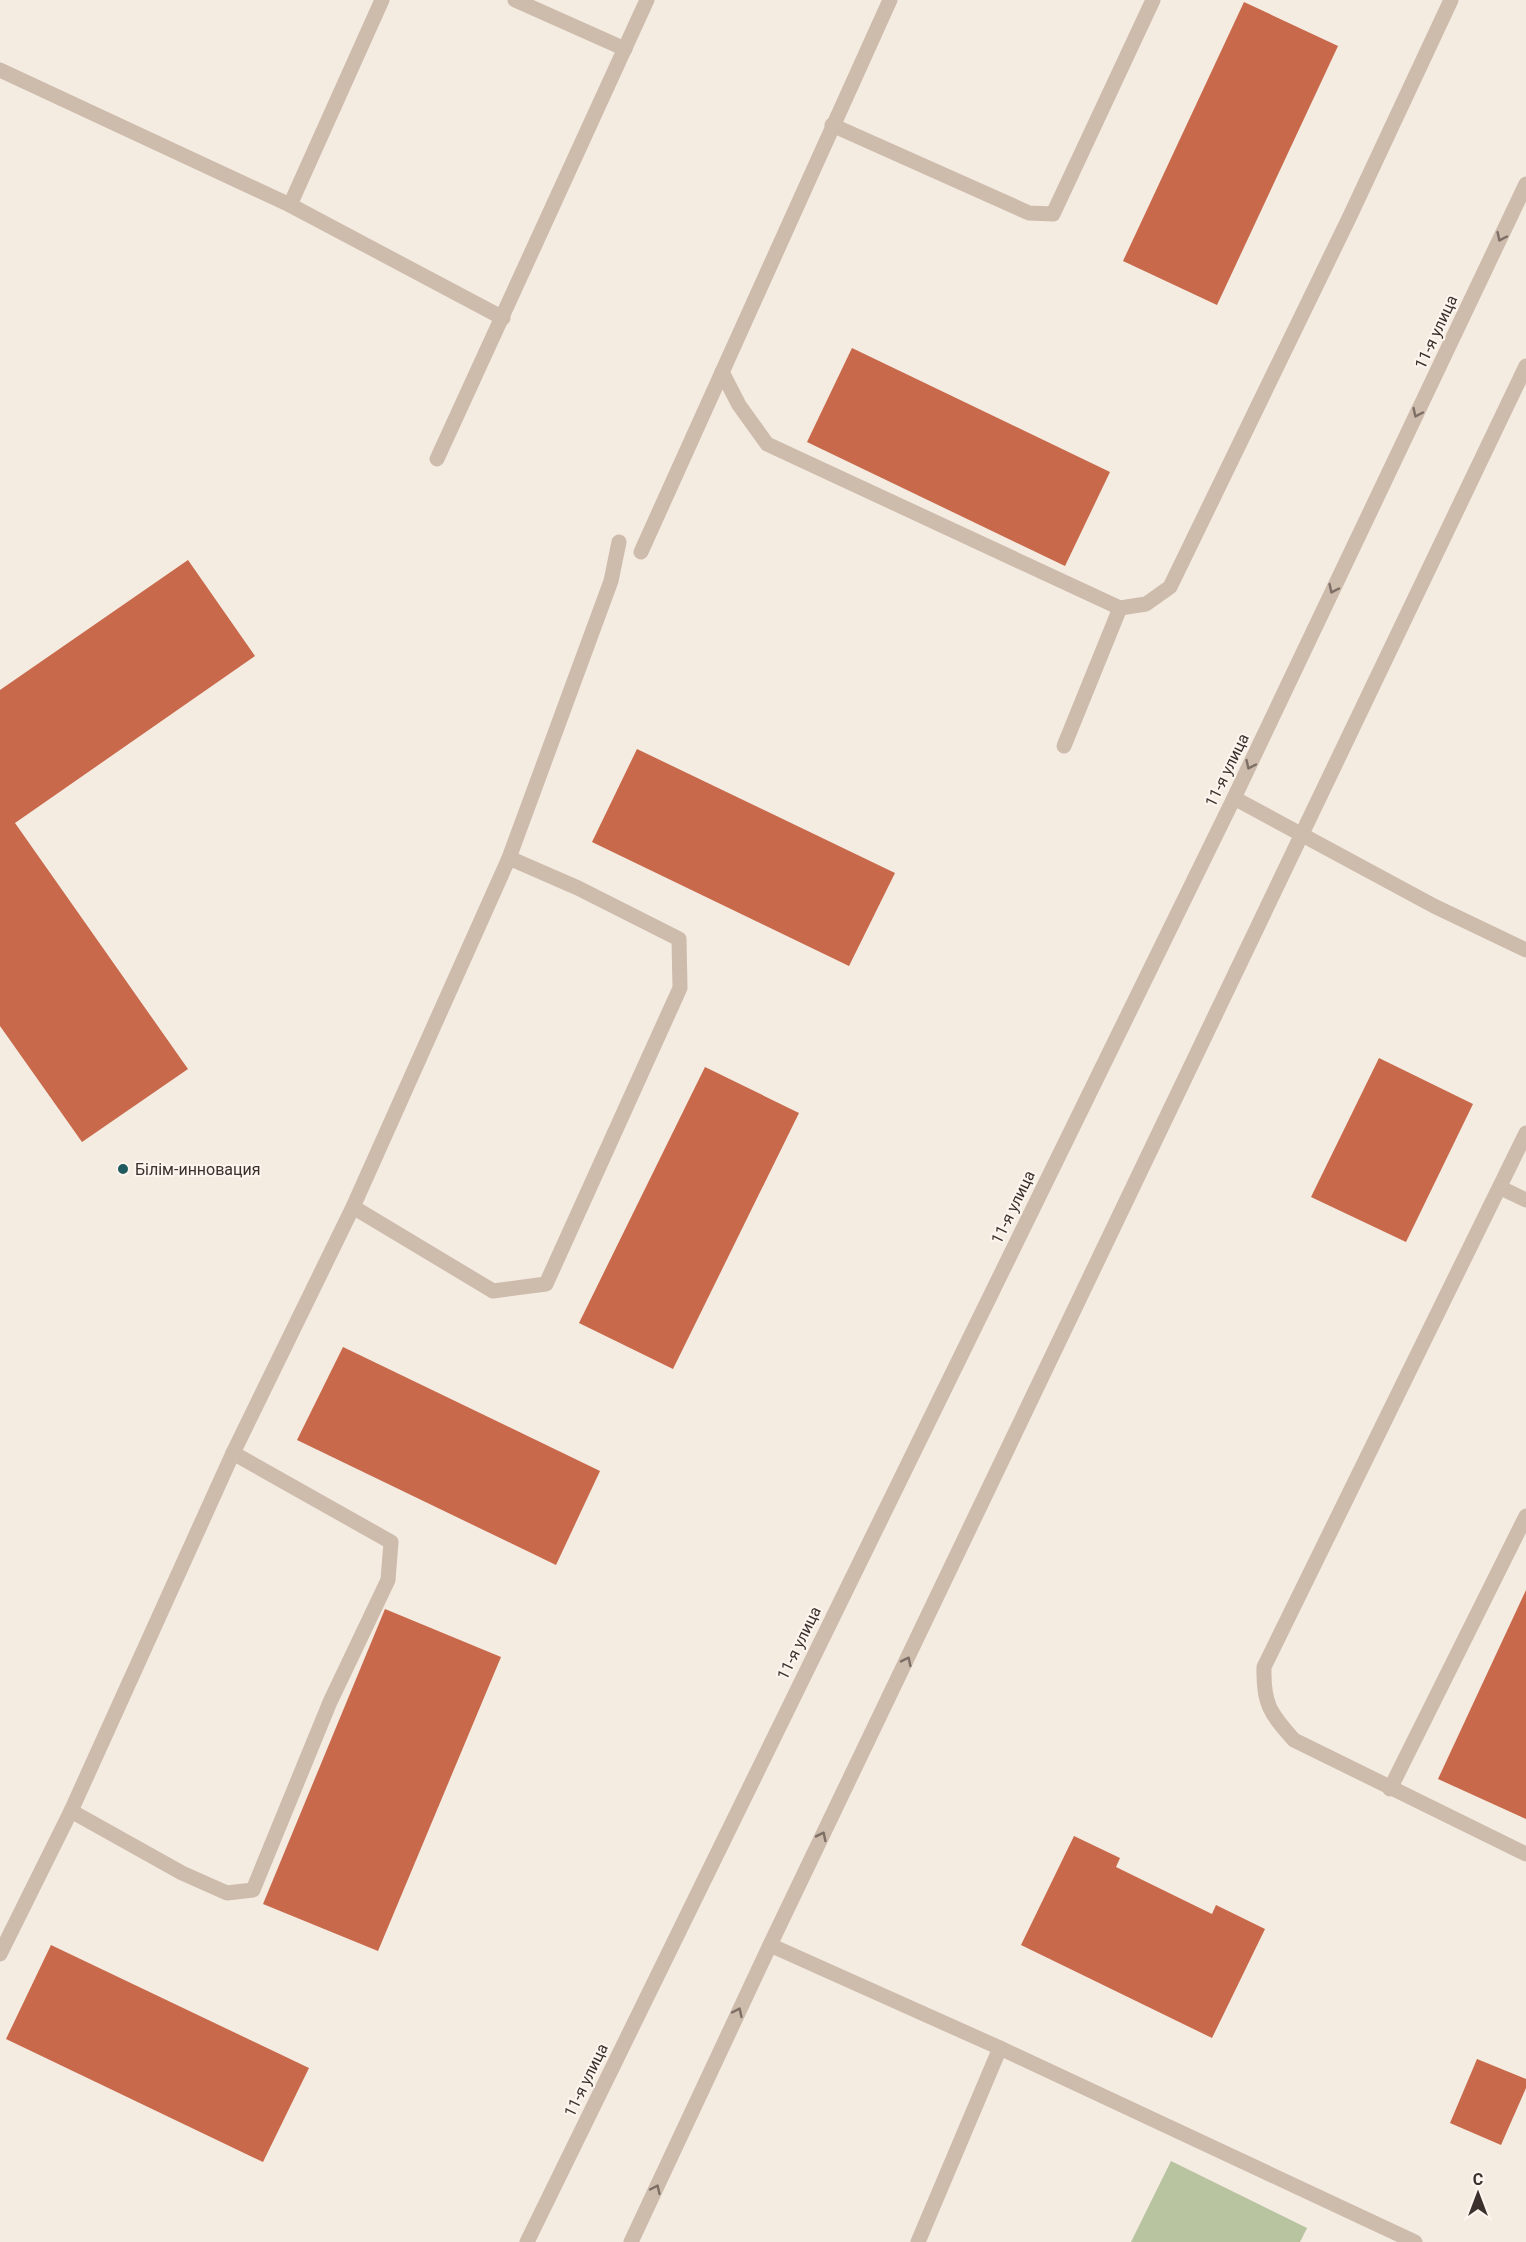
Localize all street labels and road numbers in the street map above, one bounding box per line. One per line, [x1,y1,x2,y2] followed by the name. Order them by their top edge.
[1411,292,1461,372] street label: 11-я улица
[1201,730,1253,810] street label: 11-я улица
[987,1167,1039,1247] street label: 11-я улица
[773,1603,825,1683] street label: 11-я улица
[560,2040,612,2120] street label: 11-я улица

